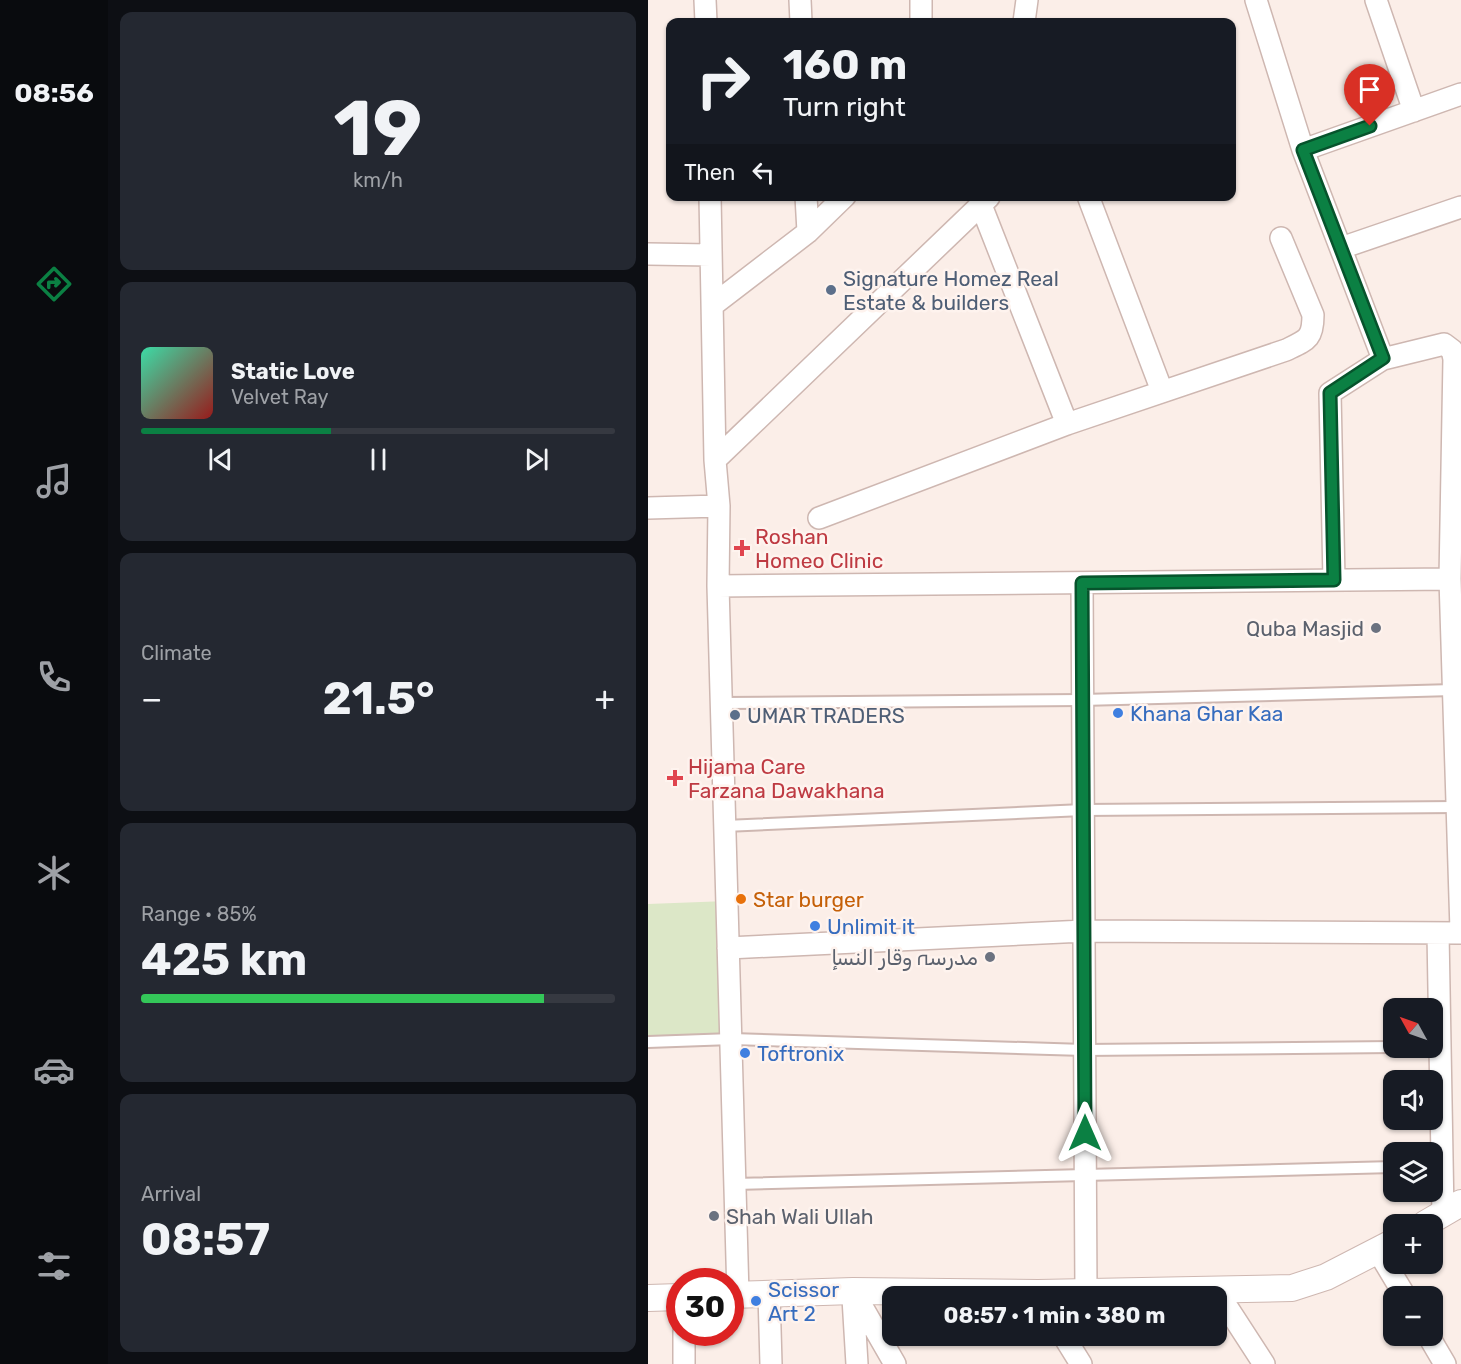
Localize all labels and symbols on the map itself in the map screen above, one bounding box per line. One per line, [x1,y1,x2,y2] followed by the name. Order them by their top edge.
[1344,64,1395,126] pin
[843,266,1059,315] place label: Signature Homez Real Estate & builders
[824,283,838,297] marker: Signature Homez Real Estate & builders
[755,524,883,573] place label: Roshan Homeo Clinic
[733,539,751,557] marker: Roshan Homeo Clinic
[1246,616,1364,641] place label: Quba Masjid
[1369,621,1383,635] marker: Quba Masjid
[1130,701,1283,726] place label: Khana Ghar Kaa
[747,703,905,728] place label: UMAR TRADERS
[1111,706,1125,720] marker: Khana Ghar Kaa
[728,708,742,722] marker: UMAR TRADERS
[688,754,885,803] place label: Hijama Care Farzana Dawakhana
[666,769,684,787] marker: Hijama Care Farzana Dawakhana
[753,887,864,912] place label: Star burger
[734,892,748,906] marker: Star burger
[827,914,915,939] place label: Unlimit it
[808,919,822,933] marker: Unlimit it
[831,945,978,971] place label: مدرسہ وقار النسإ
[983,950,997,964] marker: مدرسہ وقار النسإ
[1383,998,1443,1058] north arrow
[757,1041,844,1066] place label: Toftronix
[738,1046,752,1060] marker: Toftronix
[1053,1101,1117,1165] position arrow
[726,1204,874,1229] place label: Shah Wali Ullah
[707,1209,721,1223] marker: Shah Wali Ullah
[666,1268,744,1346] speed limit sign: 30
[768,1277,839,1326] place label: Scissor Art 2
[749,1294,763,1308] marker: Scissor Art 2

